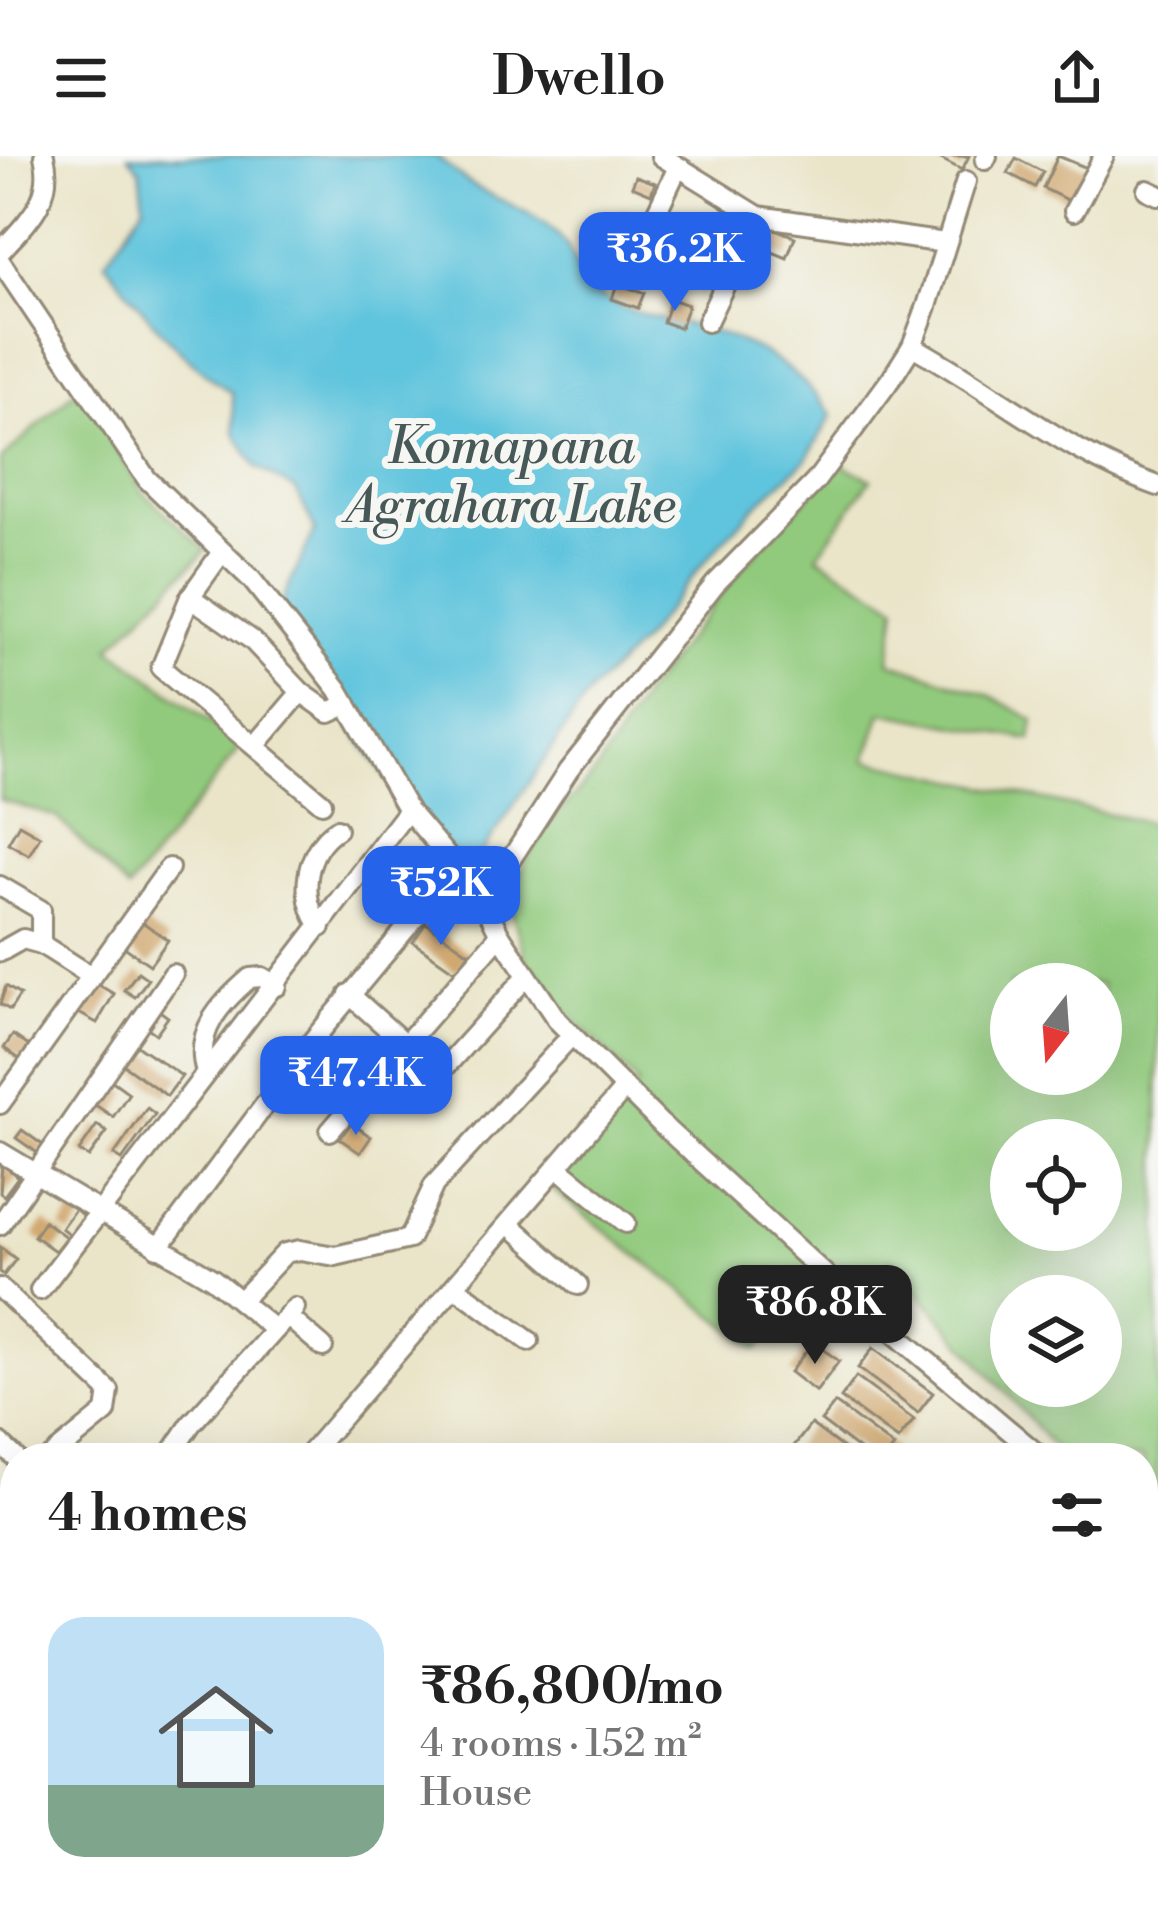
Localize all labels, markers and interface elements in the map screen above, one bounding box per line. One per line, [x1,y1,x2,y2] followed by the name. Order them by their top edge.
[492,44,666,112] text: Dwello
[48,45,114,111] icon: menu
[1044,45,1110,111] icon: share
[577,212,773,314] pin: ₹36.2K
[606,226,744,275] text: ₹36.2K
[341,416,676,539] water label: Komapana Agrahara Lake
[370,846,512,948] pin: ₹52K
[389,860,493,909] text: ₹52K
[990,963,1122,1095] north arrow
[990,963,1122,1407] map controls
[258,1036,454,1138] pin: ₹47.4K
[287,1050,425,1099] text: ₹47.4K
[990,1119,1122,1251] button: locate
[717,1265,913,1367] pin: ₹86.8K
[990,1275,1122,1407] button: layers
[745,1279,885,1328] text: ₹86.8K
[1044,1482,1110,1548] icon: filters
[48,1483,248,1547] text: 4 homes
[420,1656,724,1720] text: ₹86,800/mo
[144,1665,288,1809] icon: home
[420,1720,702,1769] text: 4 rooms · 152 m²
[420,1769,532,1818] text: House

